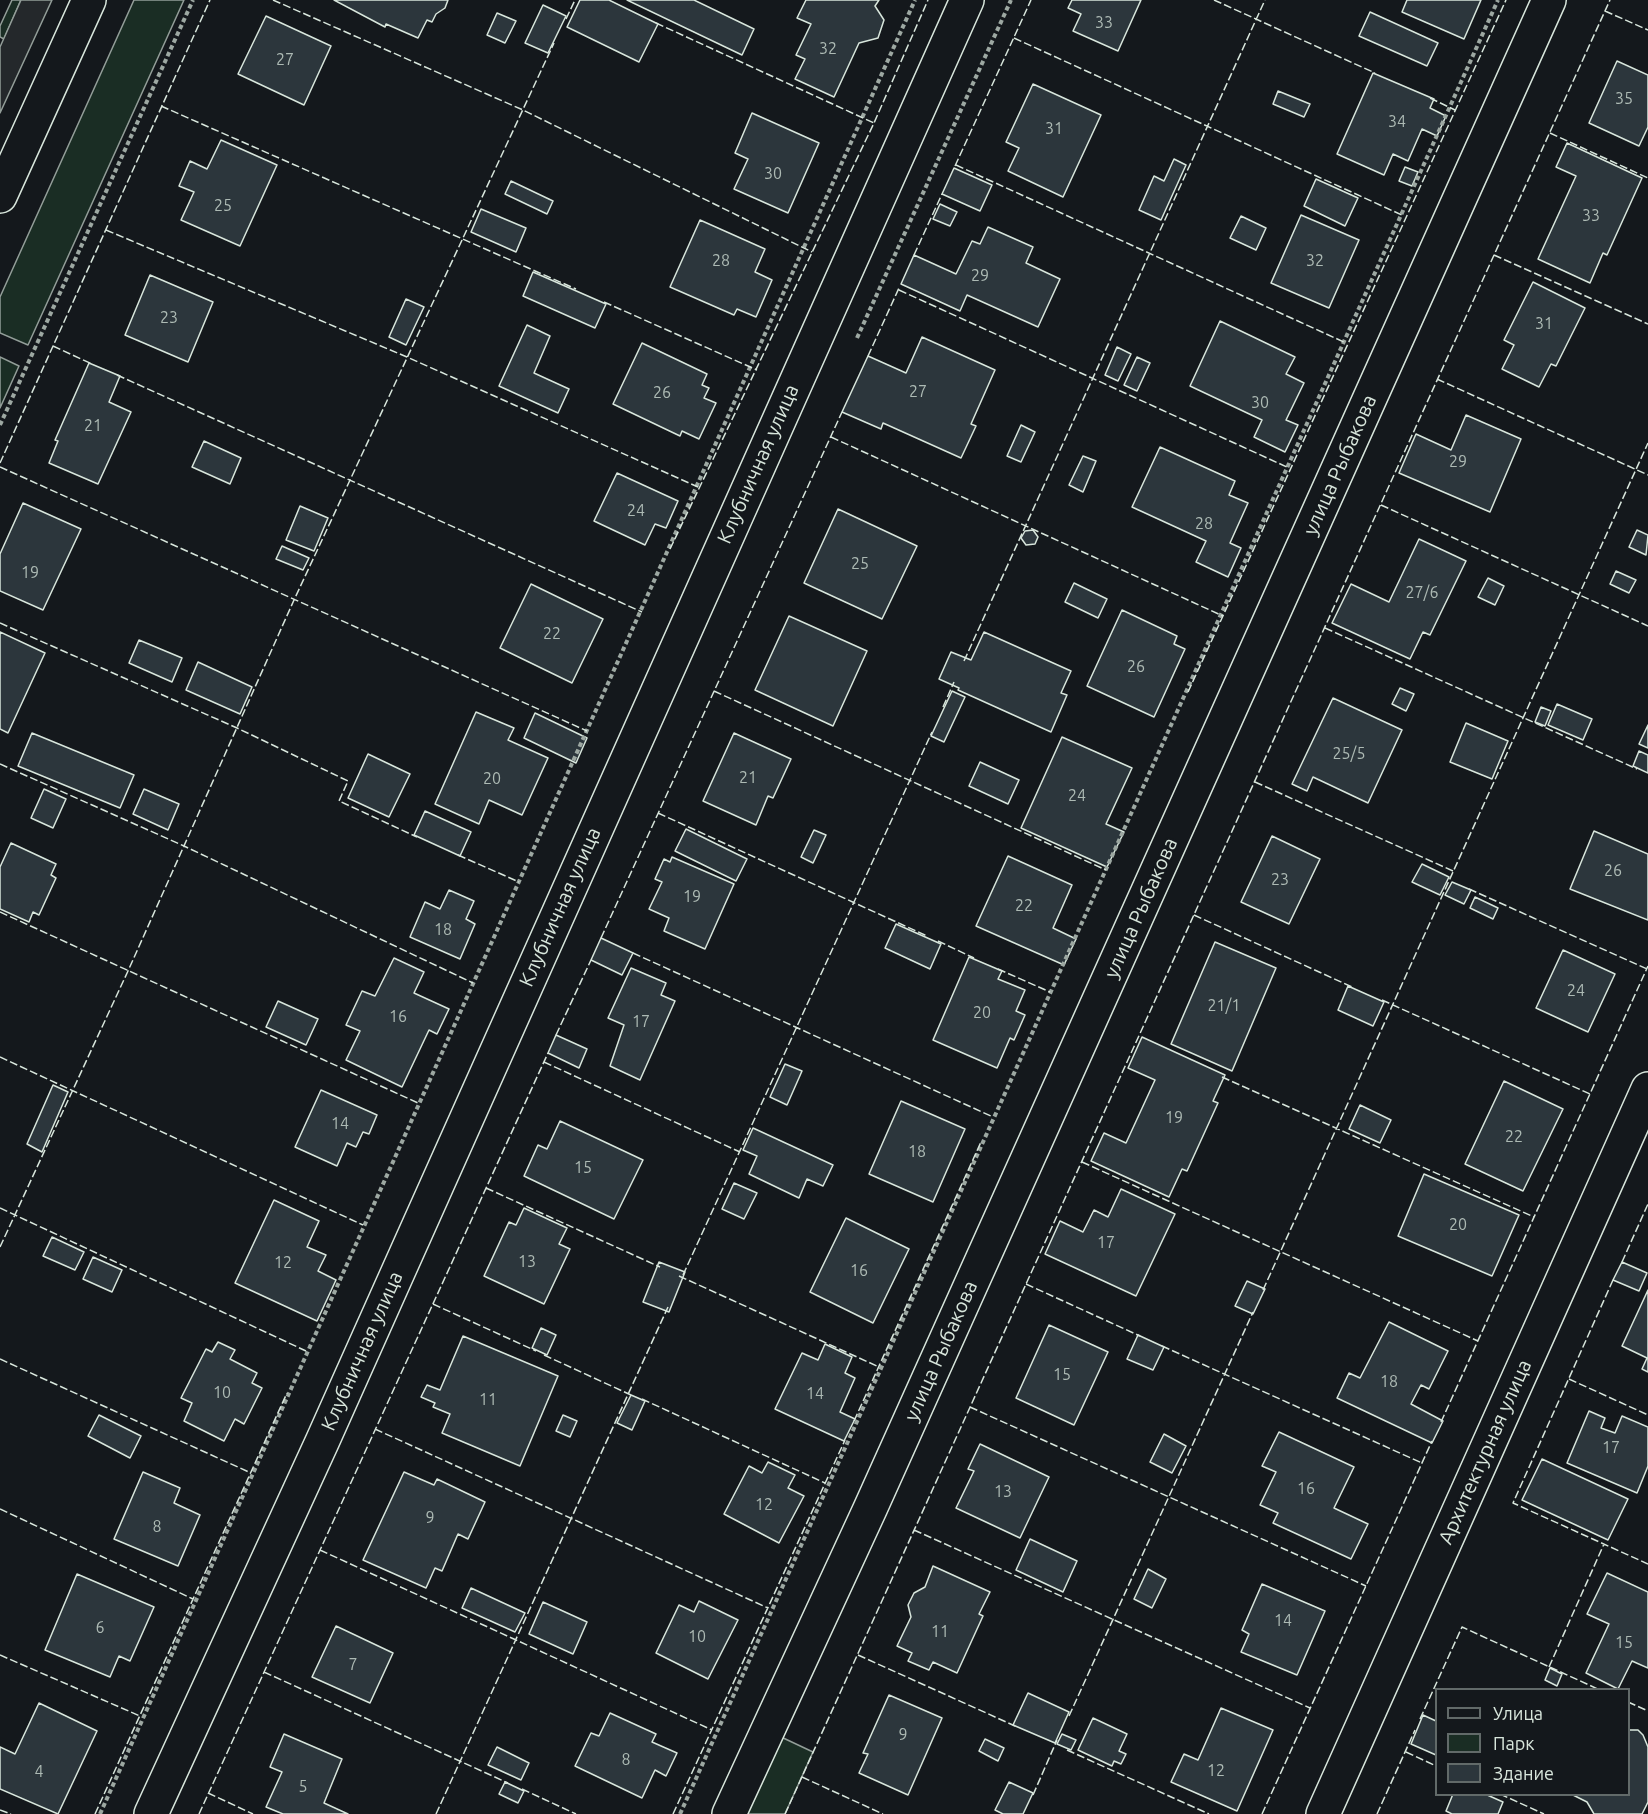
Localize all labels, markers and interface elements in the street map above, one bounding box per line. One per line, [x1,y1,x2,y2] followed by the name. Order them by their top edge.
[1095,13,1113,33] house number: 33
[819,39,837,59] house number: 32
[276,50,294,70] house number: 27
[1615,89,1633,109] house number: 35
[1388,112,1406,132] house number: 34
[1045,119,1063,139] house number: 31
[764,164,782,184] house number: 30
[214,196,232,216] house number: 25
[1582,206,1600,226] house number: 33
[712,251,730,271] house number: 28
[1306,251,1324,271] house number: 32
[971,266,989,286] house number: 29
[160,308,178,328] house number: 23
[1535,314,1553,334] house number: 31
[712,381,804,547] street label: Клубничная улица
[909,382,927,402] house number: 27
[653,383,671,403] house number: 26
[1298,391,1382,539] street label: улица Рыбакова
[1251,393,1269,413] house number: 30
[84,416,102,436] house number: 21
[1449,452,1467,472] house number: 29
[627,501,645,521] house number: 24
[1195,514,1213,534] house number: 28
[851,554,869,574] house number: 25
[21,563,39,583] house number: 19
[1406,583,1438,603] house number: 27/6
[543,624,561,644] house number: 22
[1127,657,1145,677] house number: 26
[1333,744,1365,764] house number: 25/5
[739,768,757,788] house number: 21
[483,769,501,789] house number: 20
[1068,786,1086,806] house number: 24
[514,824,606,990] street label: Клубничная улица
[1099,834,1183,982] street label: улица Рыбакова
[1604,861,1622,881] house number: 26
[1271,870,1289,890] house number: 23
[683,887,701,907] house number: 19
[1015,896,1033,916] house number: 22
[434,920,452,940] house number: 18
[1567,981,1585,1001] house number: 24
[1208,996,1240,1016] house number: 21/1
[973,1003,991,1023] house number: 20
[389,1007,407,1027] house number: 16
[632,1012,650,1032] house number: 17
[1165,1108,1183,1128] house number: 19
[331,1114,349,1134] house number: 14
[1505,1127,1523,1147] house number: 22
[908,1142,926,1162] house number: 18
[574,1158,592,1178] house number: 15
[1449,1215,1467,1235] house number: 20
[1097,1233,1115,1253] house number: 17
[518,1252,536,1272] house number: 13
[274,1253,292,1273] house number: 12
[850,1261,868,1281] house number: 16
[316,1268,408,1434] street label: Клубничная улица
[899,1277,983,1425] street label: улица Рыбакова
[1433,1356,1537,1548] street label: Архитектурная улица
[1053,1365,1071,1385] house number: 15
[1380,1372,1398,1392] house number: 18
[213,1383,231,1403] house number: 10
[806,1384,824,1404] house number: 14
[479,1390,497,1410] house number: 11
[1602,1438,1620,1458] house number: 17
[1297,1479,1315,1499] house number: 16
[994,1482,1012,1502] house number: 13
[755,1495,773,1515] house number: 12
[425,1508,435,1528] house number: 9
[152,1517,162,1537] house number: 8
[1274,1611,1292,1631] house number: 14
[95,1618,105,1638] house number: 6
[931,1622,949,1642] house number: 11
[688,1627,706,1647] house number: 10
[1615,1633,1633,1653] house number: 15
[348,1655,358,1675] house number: 7
[1435,1688,1630,1796] legend
[1493,1703,1543,1723] text: Улица
[898,1725,908,1745] house number: 9
[1493,1733,1534,1753] text: Парк
[621,1750,631,1770] house number: 8
[1207,1761,1225,1781] house number: 12
[34,1762,44,1782] house number: 4
[1493,1763,1554,1783] text: Здание
[298,1777,308,1797] house number: 5

